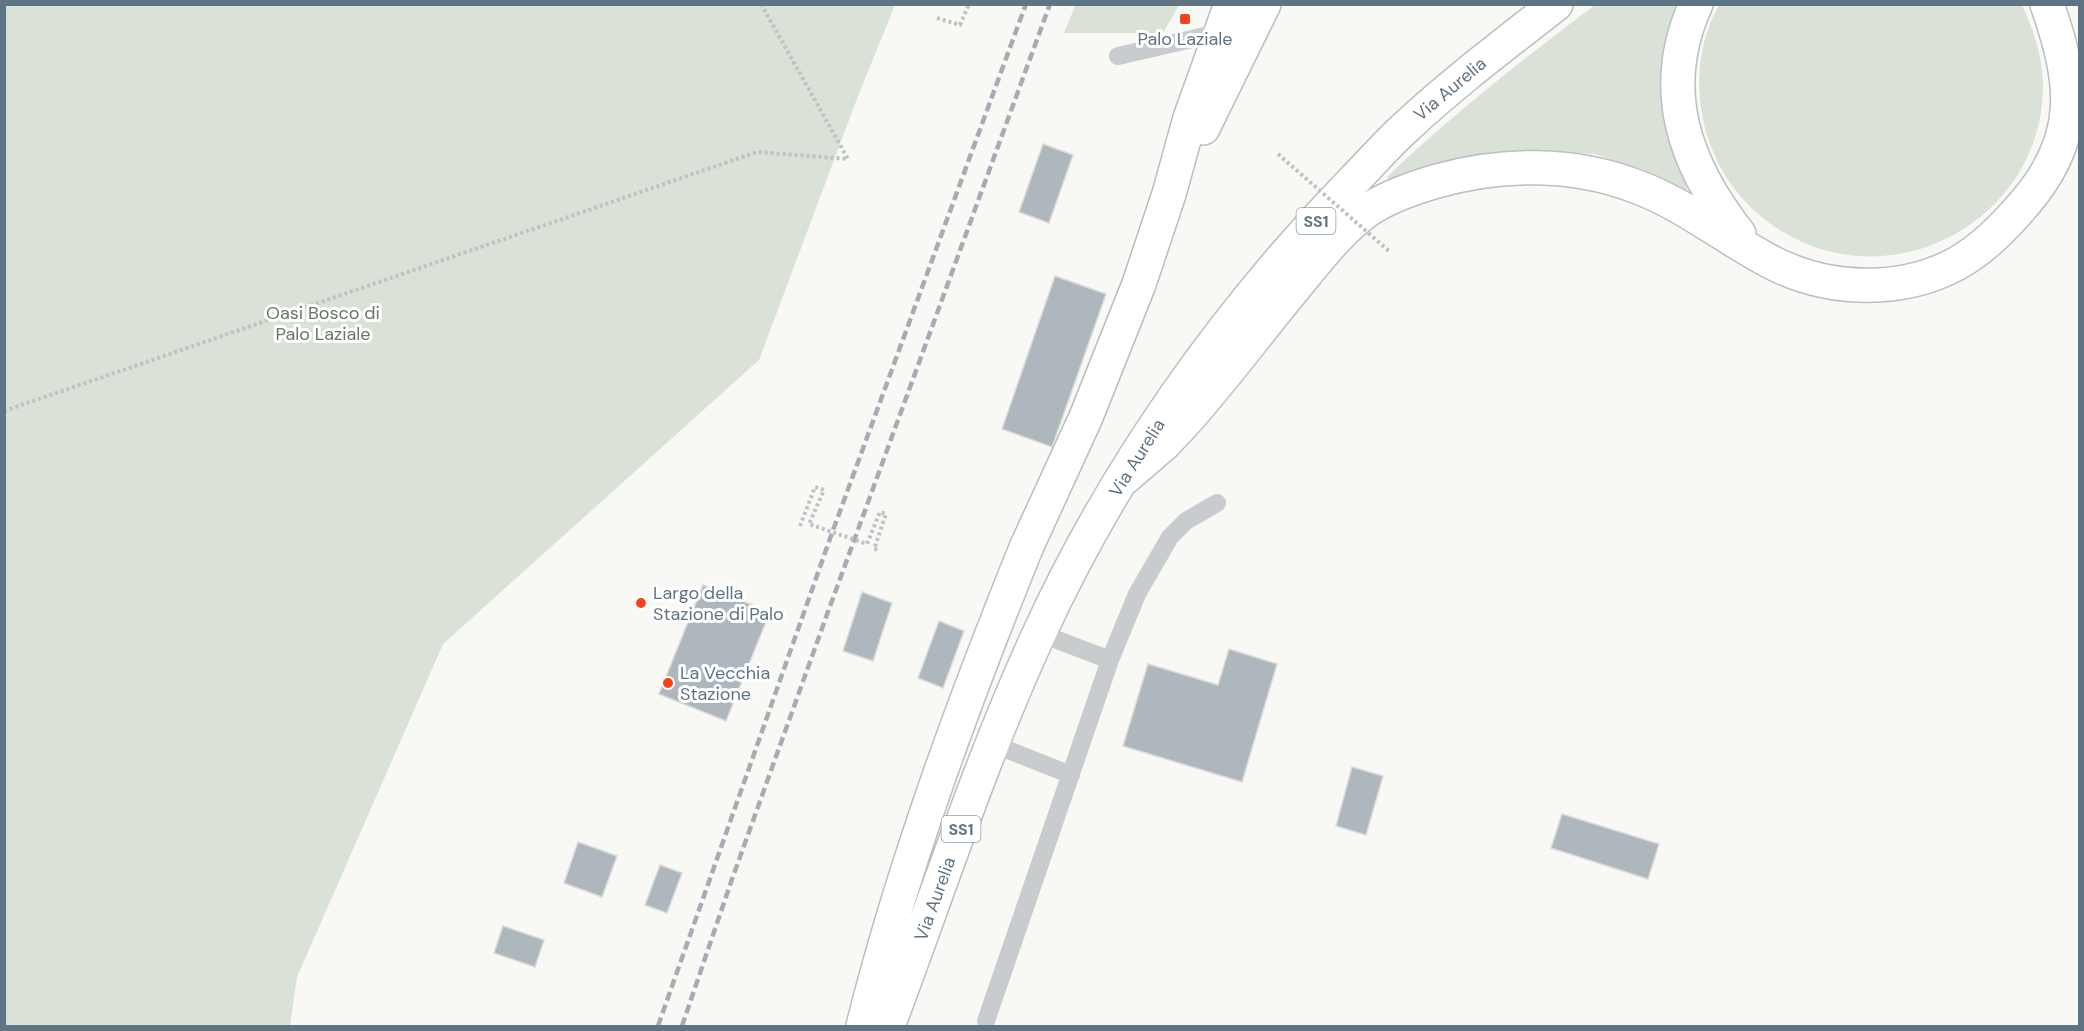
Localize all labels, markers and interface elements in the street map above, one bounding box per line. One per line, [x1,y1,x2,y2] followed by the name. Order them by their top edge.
[1178,12,1192,26] marker: Palo Laziale
[1137,27,1233,51] place label: Palo Laziale
[1409,52,1491,126] street label: Via Aurelia
[1296,208,1336,234] road number: SS1
[266,301,380,346] park label: Oasi Bosco di Palo Laziale
[1104,414,1170,502] street label: Via Aurelia
[653,581,784,626] place label: Largo della Stazione di Palo
[634,596,648,610] marker: Largo della Stazione di Palo
[680,661,770,706] place label: La Vecchia Stazione
[661,676,675,690] marker: La Vecchia Stazione
[942,816,980,842] road number: SS1
[909,854,961,944] street label: Via Aurelia

